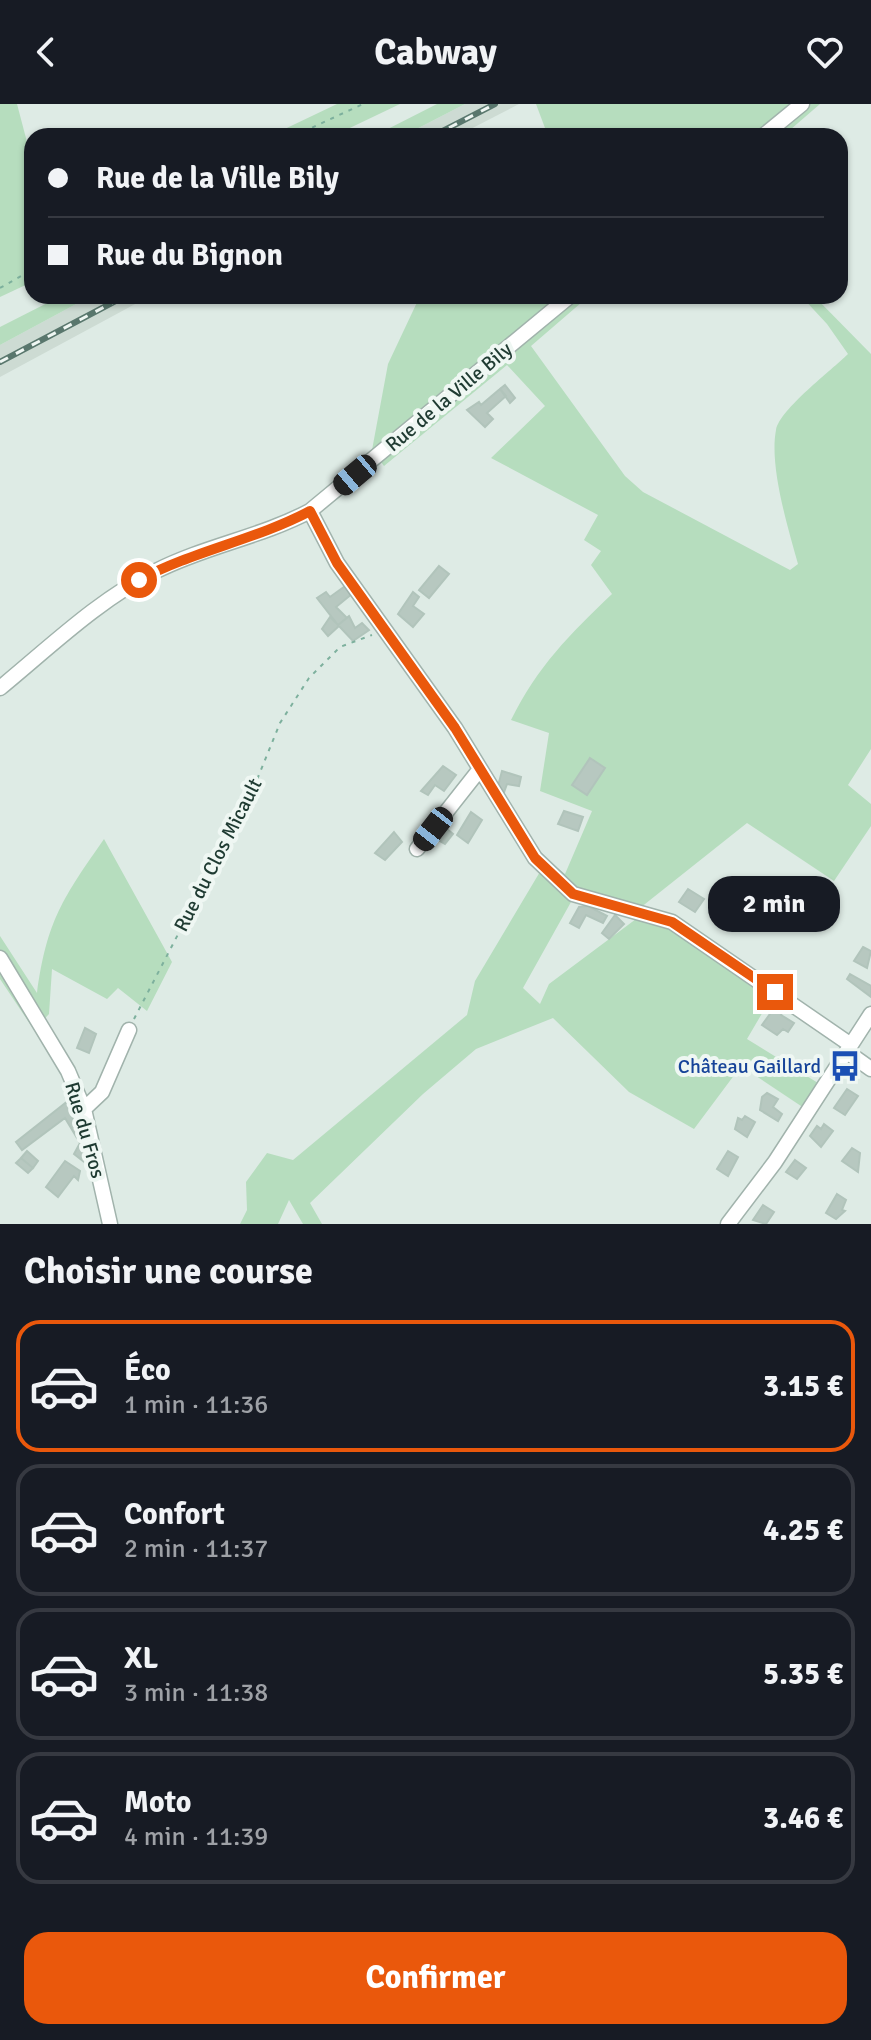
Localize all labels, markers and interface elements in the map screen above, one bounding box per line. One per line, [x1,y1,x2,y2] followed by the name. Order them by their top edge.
[24,30,68,74] icon: back
[374,30,497,75] text: Cabway
[803,30,847,74] icon: heart
[96,160,339,197] text: Rue de la Ville Bily
[96,237,283,274] text: Rue du Bignon
[381,336,518,457] street label: Rue de la Ville Bily
[329,450,381,500] car
[121,562,157,598] route start
[169,774,267,936] street label: Rue du Clos Micault
[409,803,457,855] car
[709,876,841,932] callout: 2 min
[743,888,805,920] text: 2 min
[757,974,793,1010] route end
[828,1049,862,1083] bus stop icon: Château Gaillard
[678,1054,821,1079] place label: Château Gaillard
[59,1079,111,1181] street label: Rue du Fros
[24,1249,313,1294] text: Choisir une course
[28,1350,100,1422] icon: car
[124,1352,171,1389] text: Éco
[763,1368,843,1405] text: 3.15 €
[124,1389,268,1421] text: 1 min · 11:36
[28,1494,100,1566] icon: car
[124,1496,225,1533] text: Confort
[763,1512,843,1549] text: 4.25 €
[124,1533,268,1565] text: 2 min · 11:37
[28,1638,100,1710] icon: car
[124,1640,158,1677] text: XL
[763,1656,843,1693] text: 5.35 €
[124,1677,268,1709] text: 3 min · 11:38
[28,1782,100,1854] icon: car
[124,1784,191,1821] text: Moto
[763,1800,843,1837] text: 3.46 €
[124,1821,268,1853] text: 4 min · 11:39
[24,1932,847,2024] button: Confirmer

